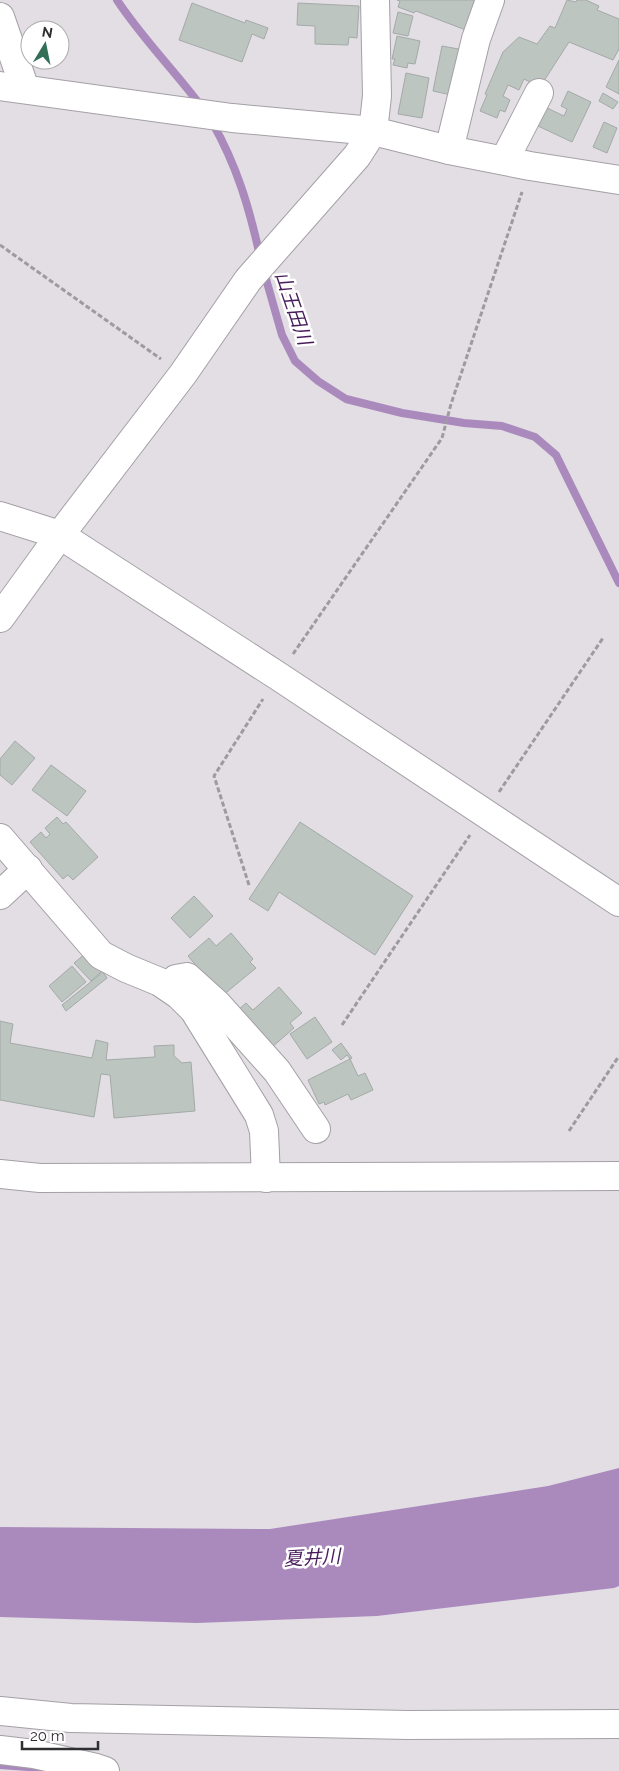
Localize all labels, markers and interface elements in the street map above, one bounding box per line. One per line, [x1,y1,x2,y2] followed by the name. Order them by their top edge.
[20,20,70,70] north arrow
[41,23,54,41] text: N
[271,268,317,349] water label: 山王田川
[283,1544,343,1569] water label: 夏井川
[22,1718,99,1750] scale bar
[30,1727,65,1745] text: 20 m

